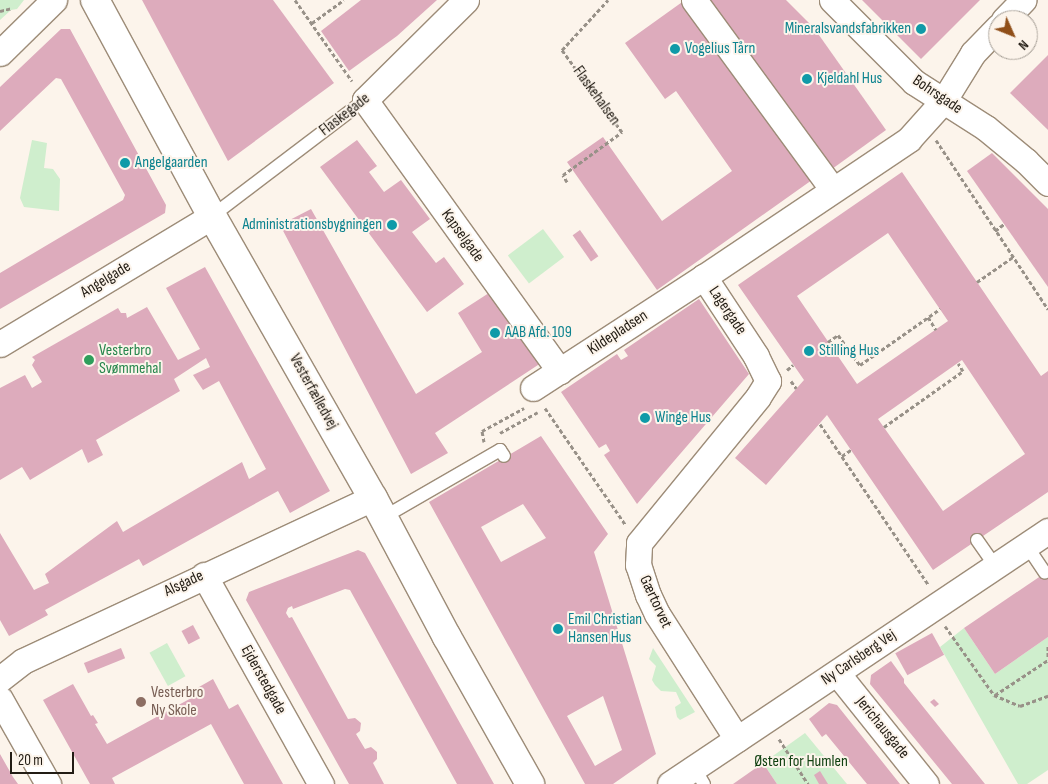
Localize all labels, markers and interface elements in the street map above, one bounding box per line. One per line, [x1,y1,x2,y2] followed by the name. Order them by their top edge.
[988,10,1038,60] north arrow
[785,19,911,39] place label: Mineralsvandsfabrikken
[915,23,927,35] marker: Mineralsvandsfabrikken
[1015,36,1032,54] text: N
[685,39,755,59] place label: Vogelius Tårn
[669,43,681,55] marker: Vogelius Tårn
[568,63,624,129] street label: Flaskehalsen
[817,69,882,89] place label: Kjeldahl Hus
[908,71,966,119] street label: Bohrsgade
[801,73,813,85] marker: Kjeldahl Hus
[316,89,374,141] street label: Flaskegade
[135,153,208,173] place label: Angelgaarden
[119,157,131,169] marker: Angelgaarden
[436,206,488,266] street label: Kapselgade
[242,215,382,235] place label: Administrationsbygningen
[386,219,398,231] marker: Administrationsbygningen
[77,258,135,302] street label: Angelgade
[704,283,750,339] street label: Lagergade
[584,306,652,360] street label: Kildepladsen
[505,323,572,343] place label: AAB Afd. 109
[489,327,501,339] marker: AAB Afd. 109
[99,341,161,379] place label: Vesterbro Svømmehal
[819,341,879,361] place label: Stilling Hus
[803,345,815,357] marker: Stilling Hus
[284,351,342,433] street label: Vesterfælledvej
[83,354,95,366] marker: Vesterbro Svømmehal
[655,408,711,428] place label: Winge Hus
[639,412,651,424] marker: Winge Hus
[161,567,207,601] street label: Alsgade
[635,573,675,631] street label: Gærtorvet
[568,610,642,648] place label: Emil Christian Hansen Hus
[552,623,564,635] marker: Emil Christian Hansen Hus
[818,626,900,690] street label: Ny Carlsberg Vej
[236,642,290,718] street label: Ejderstedgade
[151,683,203,721] place label: Vesterbro Ny Skole
[851,693,913,763] street label: Jerichausgade
[135,696,147,708] marker: Vesterbro Ny Skole
[12,742,76,774] scale bar
[18,751,43,770] text: 20 m
[754,752,848,772] park label: Østen for Humlen

